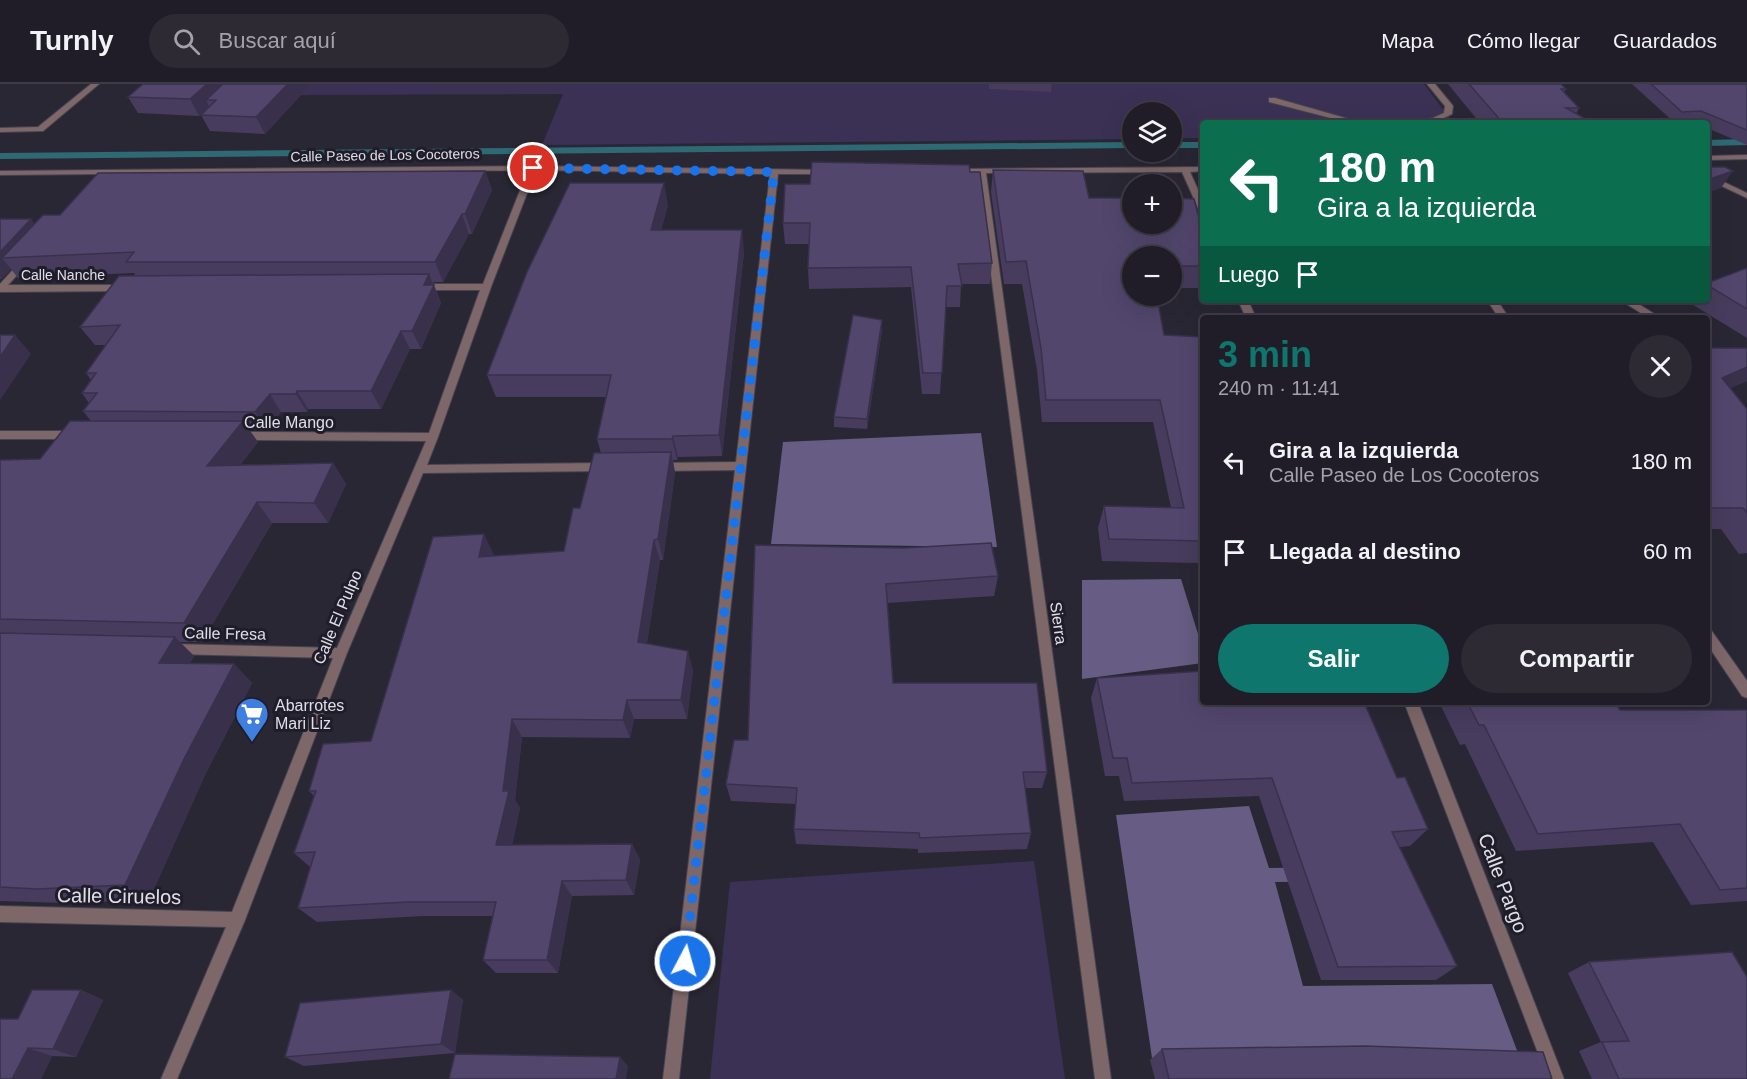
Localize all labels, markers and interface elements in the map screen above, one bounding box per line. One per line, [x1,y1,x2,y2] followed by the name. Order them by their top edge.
[149,14,569,68] search box
[30,25,113,56] text: Turnly
[170,25,203,58] icon: search
[218,28,336,53] text: Buscar aquí
[1381,29,1434,52] text: Mapa
[1467,29,1580,52] text: Cómo llegar
[1613,29,1717,52] text: Guardados
[1122,102,1182,306] map controls
[1122,102,1182,162] button: layers
[507,142,558,193] pin
[1218,144,1296,222] icon: left
[1317,144,1436,191] text: 180 m
[290,145,480,165] street label: Calle Paseo de Los Cocoteros
[516,151,549,184] icon: arrive
[1122,174,1182,234] button: +
[1317,193,1536,223] text: Gira a la izquierda
[1122,246,1182,306] button: −
[1291,258,1324,291] icon: arrive
[1218,262,1279,287] text: Luego
[21,267,105,283] street label: Calle Nanche
[1218,334,1312,375] text: 3 min
[1629,335,1692,398] button: close
[1218,377,1340,399] text: 240 m · 11:41
[244,414,334,431] street label: Calle Mango
[1269,438,1459,463] text: Gira a la izquierda
[1218,446,1251,479] icon: left
[1631,449,1692,474] text: 180 m
[1269,464,1539,486] text: Calle Paseo de Los Cocoteros
[1218,536,1251,569] icon: arrive
[1269,539,1461,564] text: Llegada al destino
[1643,539,1692,564] text: 60 m
[310,568,365,667] street label: Calle El Pulpo
[1047,601,1070,645] street label: Sierra
[184,624,266,643] street label: Calle Fresa
[1218,624,1449,693] button: Salir
[1461,624,1692,693] button: Compartir
[234,696,270,743] supermarket icon: Abarrotes Mari Liz
[275,697,344,732] place label: Abarrotes Mari Liz
[1474,830,1532,936] street label: Calle Pargo
[57,884,181,908] street label: Calle Ciruelos
[653,929,717,993] position arrow

